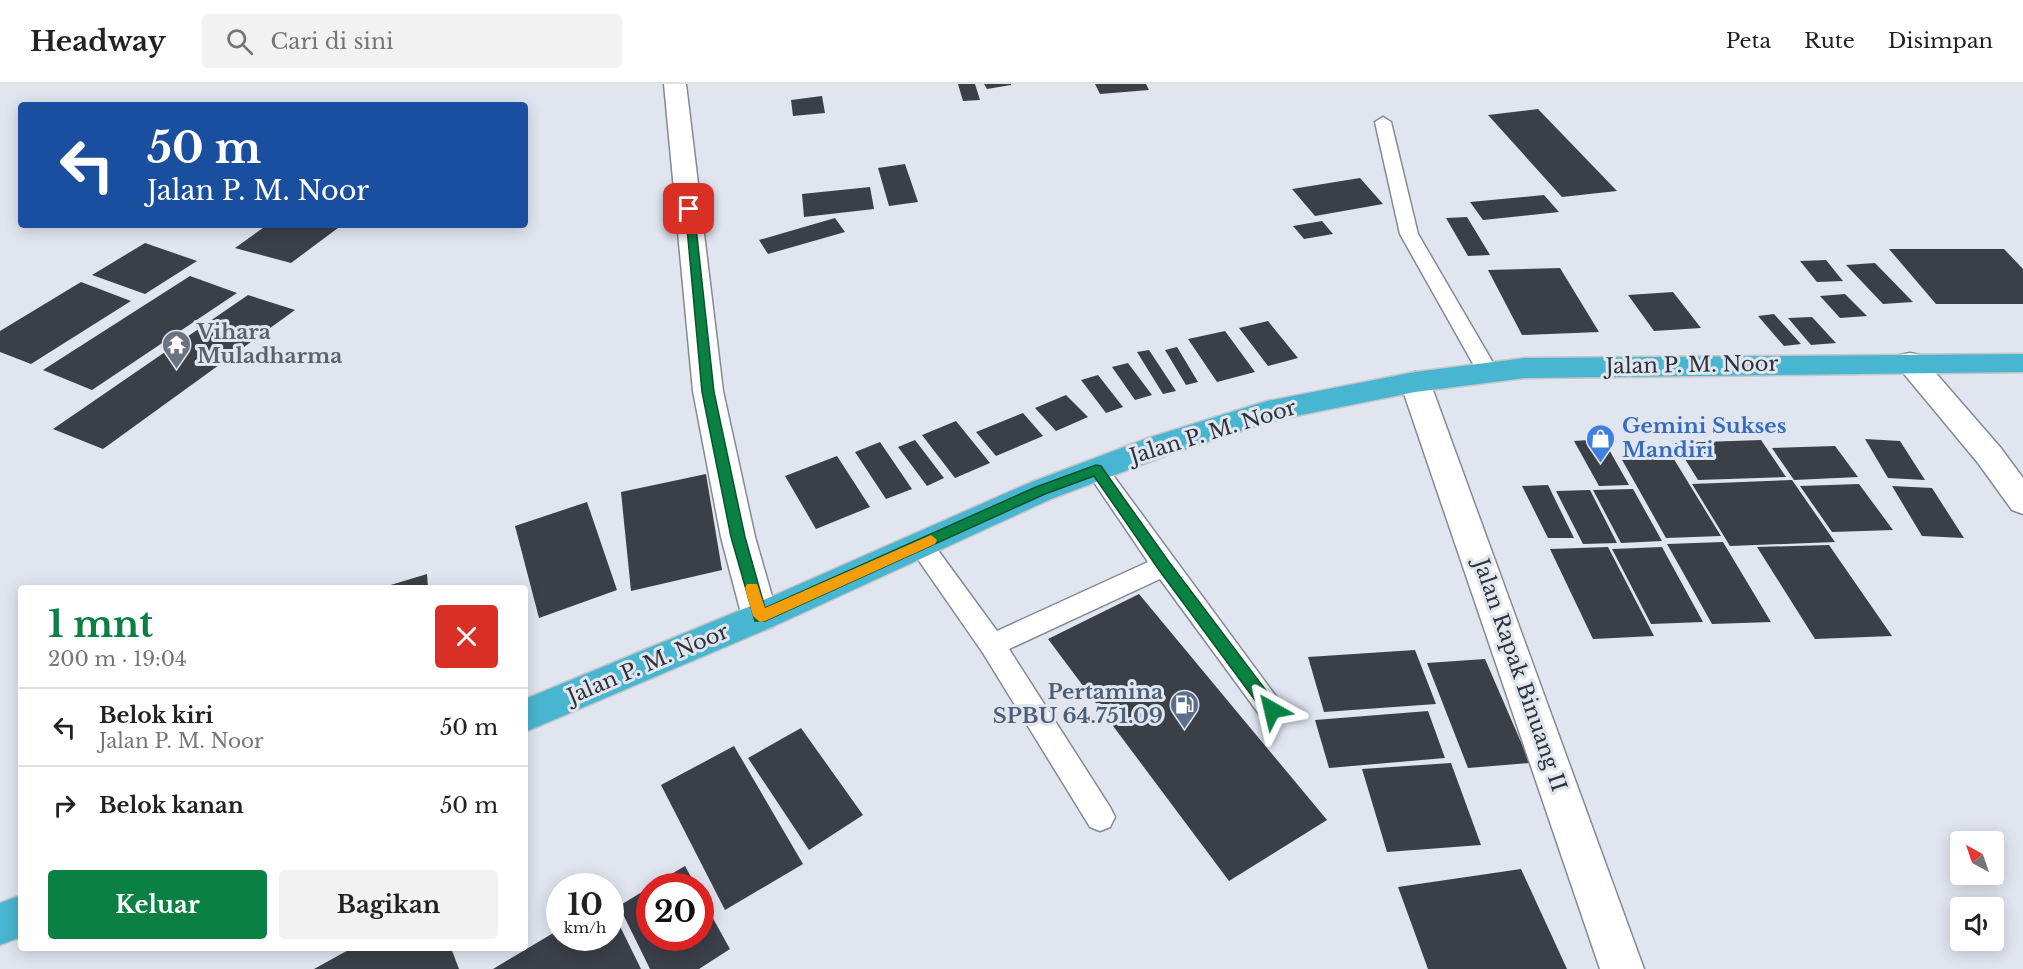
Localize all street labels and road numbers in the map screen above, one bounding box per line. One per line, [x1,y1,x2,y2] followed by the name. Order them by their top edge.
[1602,350,1779,380] street label: Jalan P. M. Noor
[1124,394,1299,471] street label: Jalan P. M. Noor
[1467,552,1572,795] street label: Jalan Rapak Binuang II
[561,618,733,711] street label: Jalan P. M. Noor

